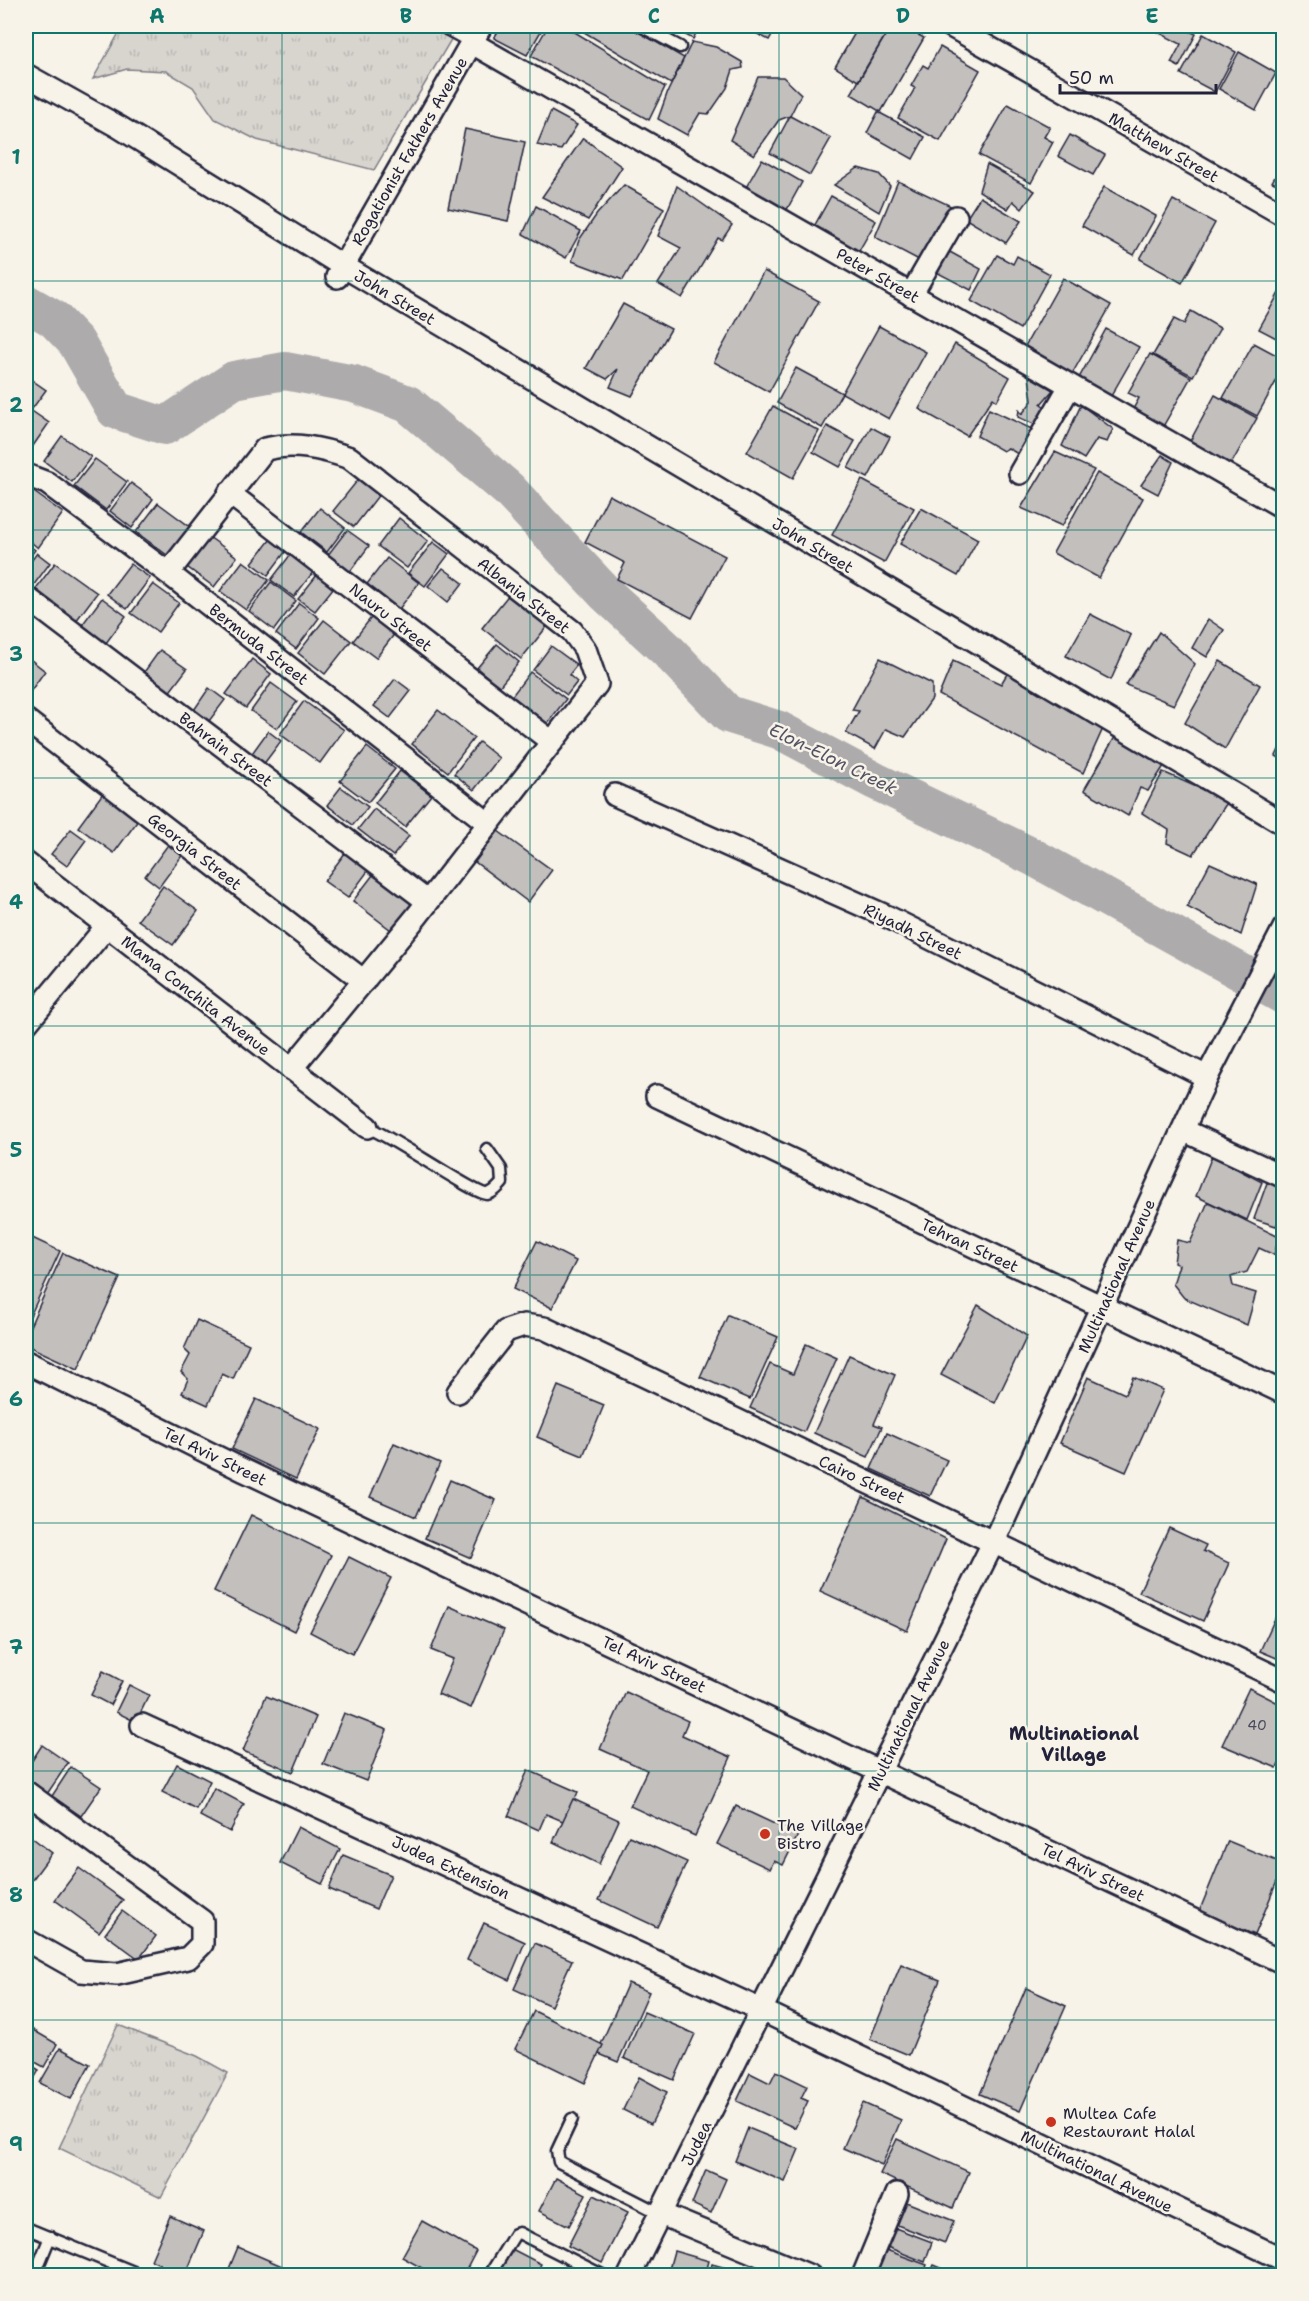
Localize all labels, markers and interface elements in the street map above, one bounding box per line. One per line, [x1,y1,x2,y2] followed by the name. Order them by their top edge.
[149,3,165,29] text: A
[400,3,412,29] text: B
[648,3,660,29] text: C
[896,3,910,29] text: D
[1145,3,1159,29] text: E
[347,53,472,249] street label: Rogationist Fathers Avenue
[1060,57,1216,95] scale bar
[1069,66,1114,90] text: 50 m
[1105,107,1222,187] street label: Matthew Street
[11,144,21,170] text: 1
[832,243,923,308] street label: Peter Street
[350,265,439,330] street label: John Street
[9,392,23,418] text: 2
[768,513,857,578] street label: John Street
[473,553,574,638] street label: Albania Street
[345,578,436,656] street label: Nauru Street
[205,599,313,690] street label: Bermuda Street
[9,641,23,667] text: 3
[175,707,277,791] street label: Bahrain Street
[765,718,902,801] water label: Elon-Elon Creek
[143,808,246,895] street label: Georgia Street
[9,889,23,915] text: 4
[860,899,965,964] street label: Riyadh Street
[117,931,274,1060] street label: Mama Conchita Avenue
[10,1137,22,1163] text: 5
[1073,1196,1160,1357] street label: Multinational Avenue
[918,1214,1022,1277] street label: Tehran Street
[9,1386,23,1412] text: 6
[160,1422,270,1491] street label: Tel Aviv Street
[815,1450,908,1509] street label: Cairo Street
[598,1631,709,1698] street label: Tel Aviv Street
[9,1634,23,1660] text: 7
[862,1636,954,1795] street label: Multinational Avenue
[1247,1716,1267,1734] house number: 40
[1009,1722,1139,1767] district label: Multinational Village
[777,1815,864,1854] place label: The Village Bistro
[758,1827,772,1841] marker: The Village Bistro
[388,1831,513,1904] street label: Judea Extension
[1038,1838,1148,1907] street label: Tel Aviv Street
[9,1882,23,1908] text: 8
[1063,2103,1195,2142] place label: Multea Cafe Restaurant Halal
[1044,2115,1058,2129] marker: Multea Cafe Restaurant Halal
[677,2117,716,2169] street label: Judea
[1017,2125,1176,2217] street label: Multinational Avenue
[9,2131,23,2157] text: 9

